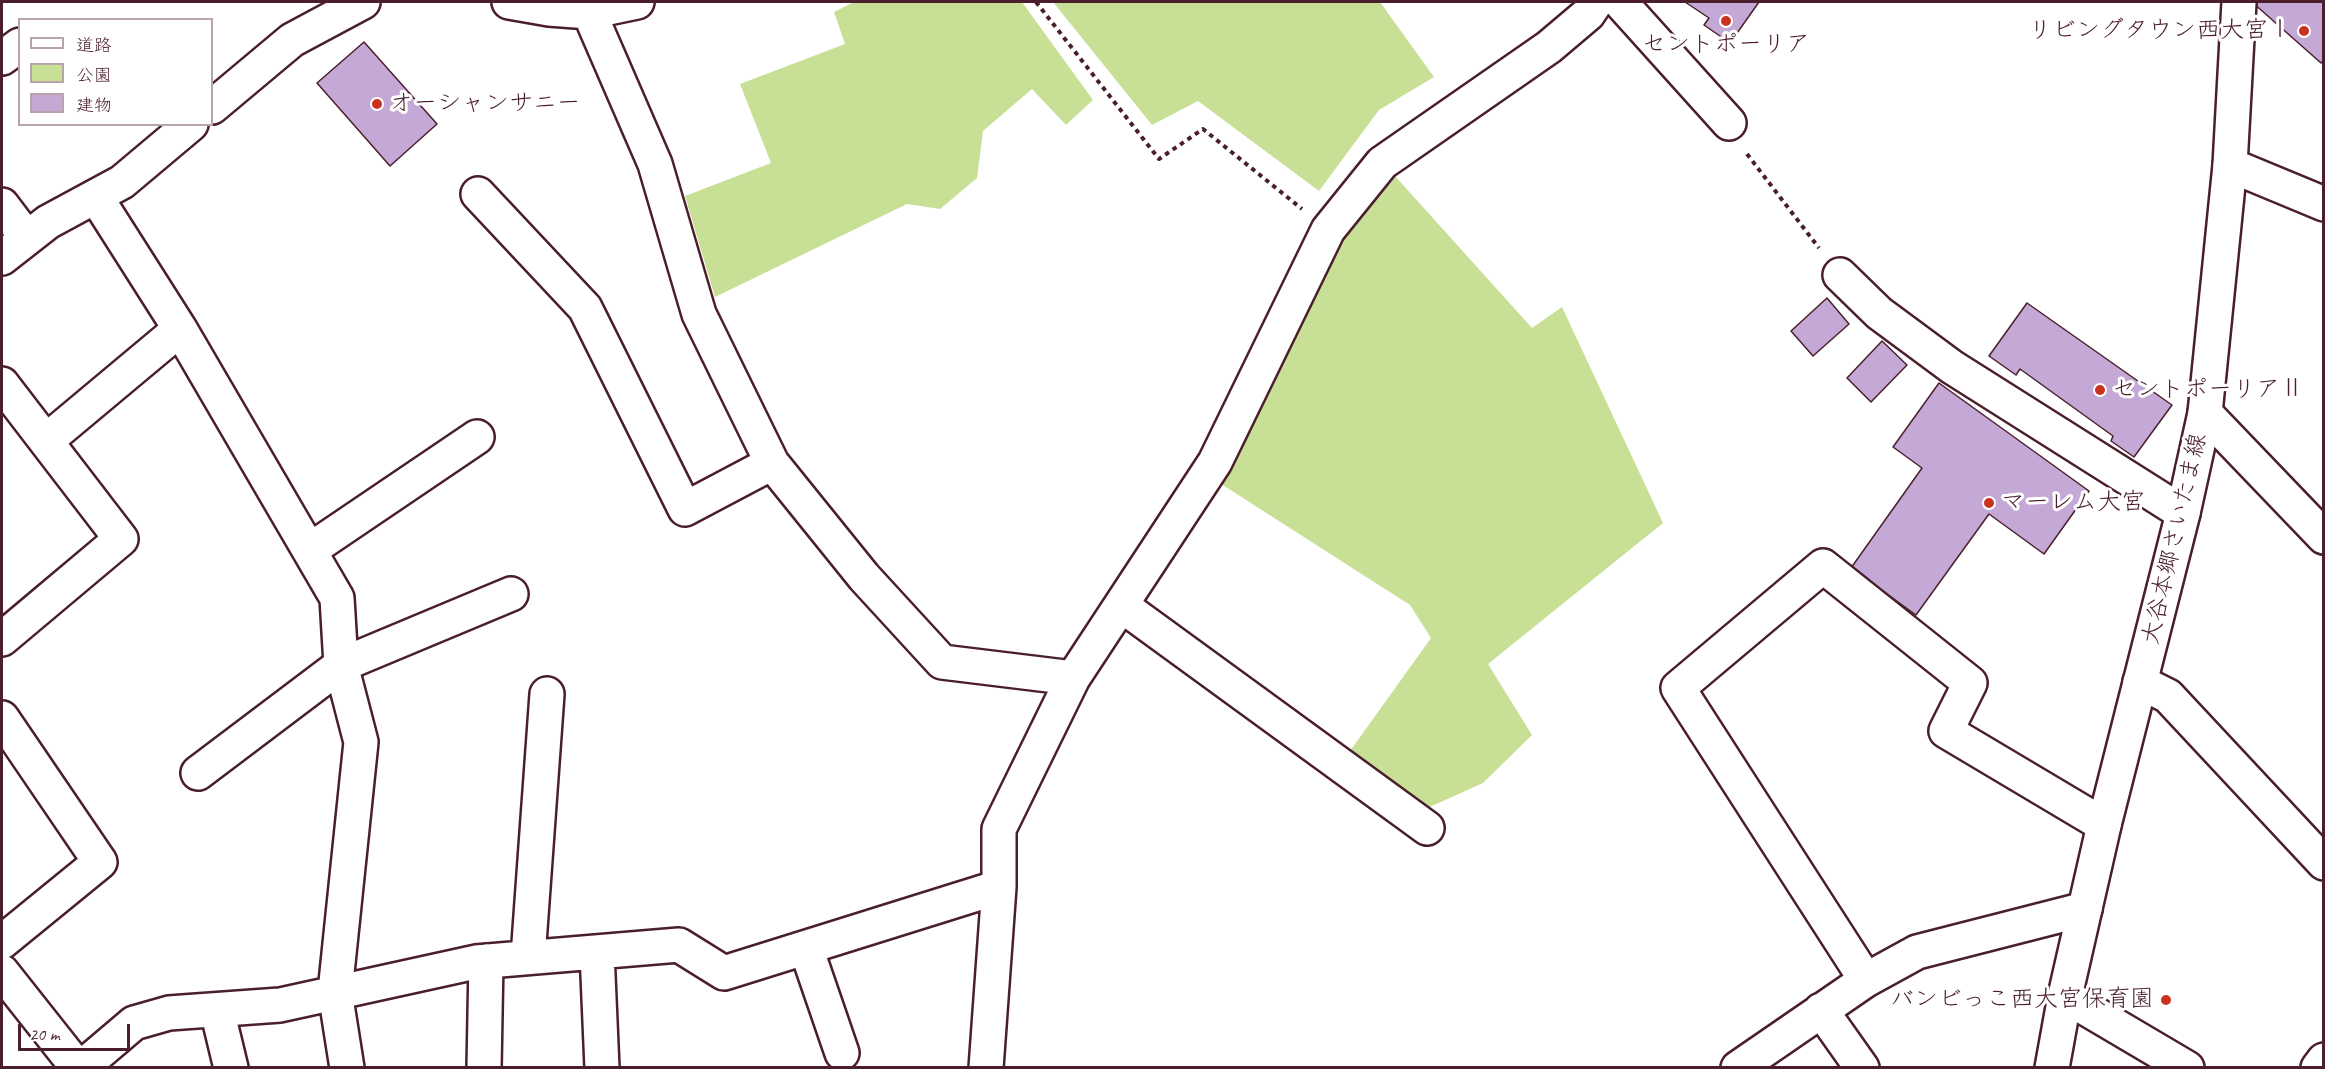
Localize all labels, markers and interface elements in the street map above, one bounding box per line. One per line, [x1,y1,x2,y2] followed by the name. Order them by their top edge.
[1719,14,1733,28] marker: セントポーリア
[2028,17,2292,45] place label: リビングタウン西大宮Ⅰ
[18,18,213,126] legend
[2297,24,2311,38] marker: リビングタウン西大宮Ⅰ
[1642,31,1810,59] place label: セントポーリア
[76,34,112,56] text: 道路
[76,64,112,86] text: 公園
[389,90,581,118] place label: オーシャンサニー
[76,94,112,116] text: 建物
[370,97,384,111] marker: オーシャンサニー
[2112,376,2304,404] place label: セントポーリアⅡ
[2093,383,2107,397] marker: セントポーリアⅡ
[2137,431,2213,647] street label: 大谷本郷さいたま線
[2001,489,2145,517] place label: マーレム大宮
[1982,496,1996,510] marker: マーレム大宮
[1890,986,2154,1014] place label: バンビっこ西大宮保育園
[2159,993,2173,1007] marker: バンビっこ西大宮保育園
[21,1012,134,1050] scale bar
[29,1023,60,1045] text: 20 m

